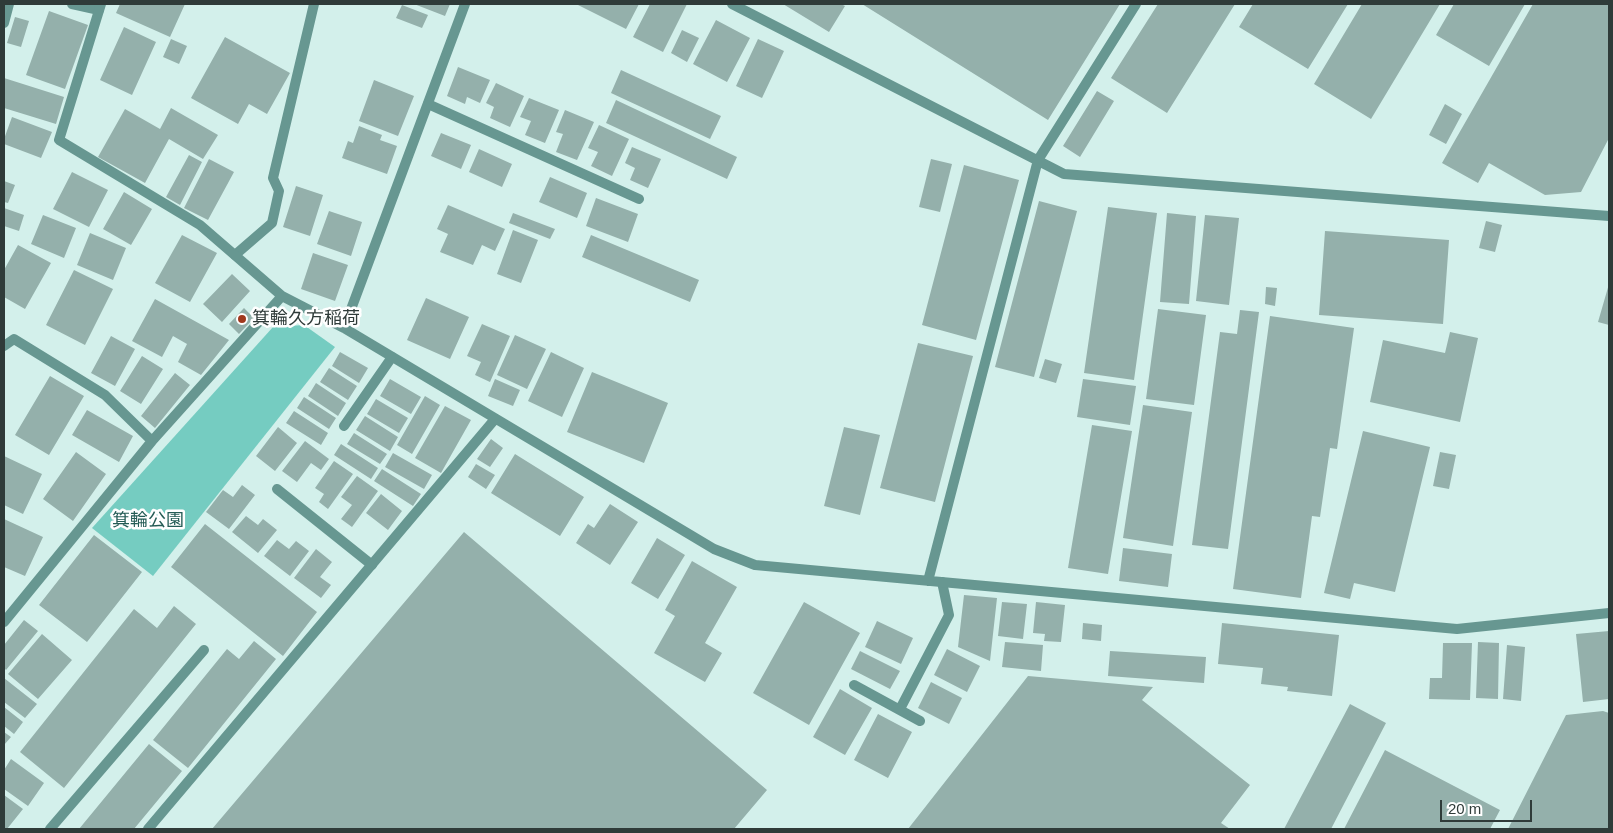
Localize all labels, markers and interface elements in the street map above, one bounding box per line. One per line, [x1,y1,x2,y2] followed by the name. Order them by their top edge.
[252,308,360,330] place label: 箕輪久方稲荷
[236,313,248,325] marker: 箕輪久方稲荷
[112,510,184,532] park label: 箕輪公園
[1443,790,1536,822] scale bar
[1448,800,1481,817] text: 20 m

